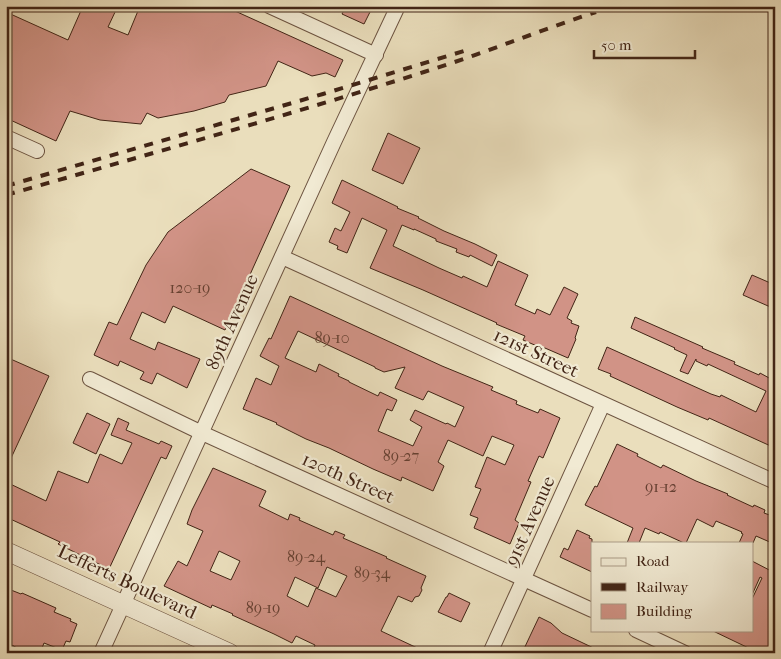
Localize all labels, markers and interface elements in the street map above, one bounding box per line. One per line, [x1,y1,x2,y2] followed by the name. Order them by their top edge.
[594,28,695,60] scale bar
[601,36,632,54] text: 50 m
[201,271,263,373] street label: 89th Avenue
[169,278,211,297] house number: 120-19
[490,324,582,382] street label: 121st Street
[314,328,350,347] house number: 89-10
[383,446,420,465] house number: 89-27
[298,448,398,508] street label: 120th Street
[500,473,560,569] street label: 91st Avenue
[645,477,677,496] house number: 91-12
[54,540,201,624] street label: Lefferts Boulevard
[591,542,754,632] legend
[287,547,326,566] house number: 89-24
[636,552,670,570] text: Road
[354,563,391,582] house number: 89-34
[636,578,689,596] text: Railway
[246,598,280,617] house number: 89-19
[636,602,693,620] text: Building

